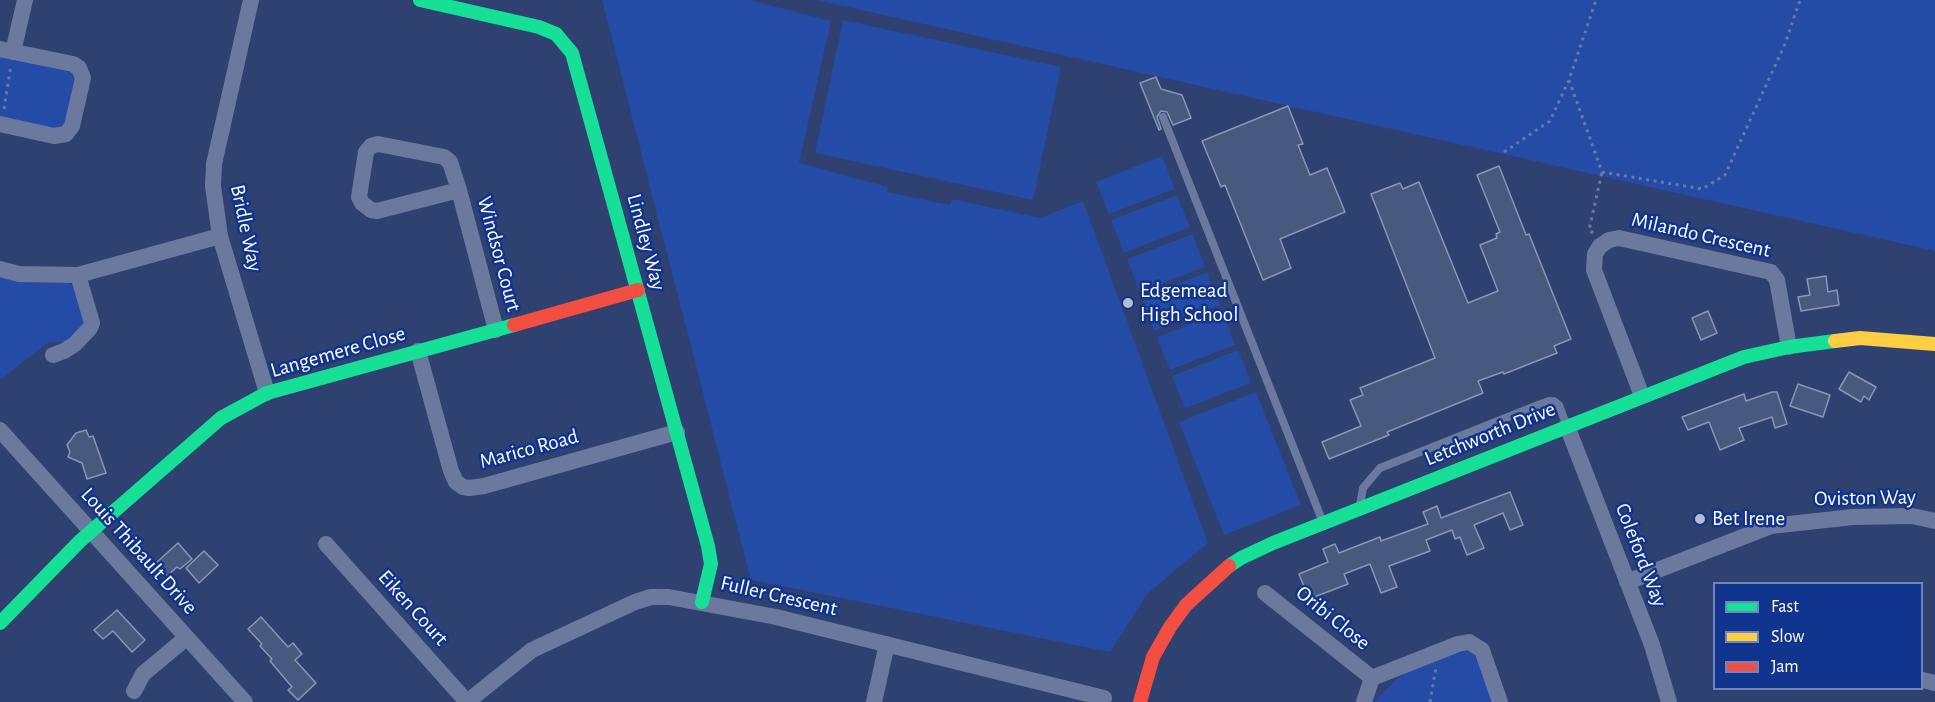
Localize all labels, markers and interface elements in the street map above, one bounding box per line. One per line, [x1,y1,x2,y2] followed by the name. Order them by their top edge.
[225,182,267,274] street label: Bridle Way
[621,191,671,293] street label: Lindley Way
[471,194,527,314] street label: Windsor Court
[1629,207,1773,263] street label: Milando Crescent
[1140,278,1238,328] place label: Edgemead High School
[1121,296,1135,310] marker: Edgemead High School
[268,321,408,383] street label: Langemere Close
[1421,396,1559,472] street label: Letchworth Drive
[477,424,581,474] street label: Marico Road
[75,482,203,620] street label: Louis Thibault Drive
[1814,485,1916,511] street label: Oviston Way
[1610,500,1672,610] street label: Coleford Way
[1712,506,1785,532] place label: Bet Irene
[1693,512,1707,526] marker: Bet Irene
[372,565,454,651] street label: Eiken Court
[718,570,840,622] street label: Fuller Crescent
[1291,580,1375,656] street label: Oribi Close
[1713,582,1923,690] legend
[1771,598,1799,616] text: Fast
[1771,628,1804,646] text: Slow
[1771,658,1799,676] text: Jam

